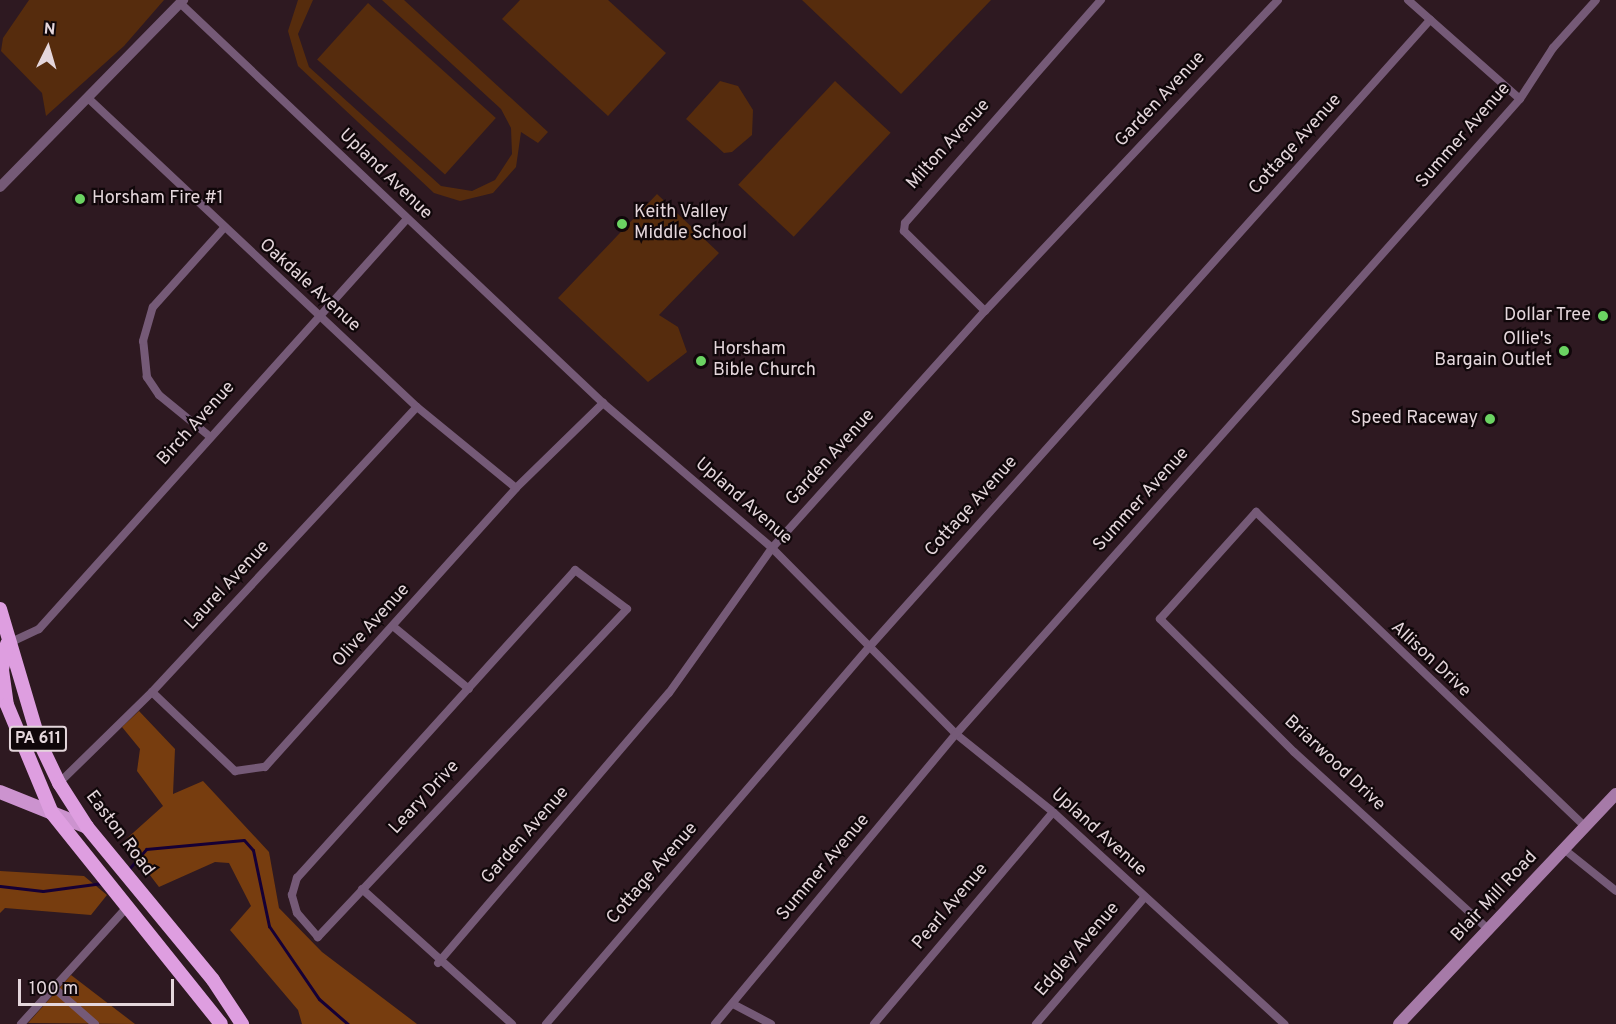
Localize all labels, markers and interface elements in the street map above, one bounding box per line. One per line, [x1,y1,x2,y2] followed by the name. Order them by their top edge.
[18,18,78,78] north arrow
[43,20,56,41] text: N
[1111,48,1211,152] street label: Garden Avenue
[1412,79,1516,193] street label: Summer Avenue
[1245,90,1347,200] street label: Cottage Avenue
[903,95,995,195] street label: Milton Avenue
[334,125,436,225] street label: Upland Avenue
[92,188,223,210] place label: Horsham Fire #1
[73,192,87,206] marker: Horsham Fire #1
[634,203,747,246] place label: Keith Valley Middle School
[615,217,629,231] marker: Keith Valley Middle School
[254,235,364,337] street label: Oakdale Avenue
[1503,305,1591,327] place label: Dollar Tree
[1596,309,1610,323] marker: Dollar Tree
[1434,330,1552,372] place label: Ollie's Bargain Outlet
[713,340,816,382] place label: Horsham Bible Church
[1557,344,1571,358] marker: Ollie's Bargain Outlet
[694,354,708,368] marker: Horsham Bible Church
[153,377,241,471] street label: Birch Avenue
[782,405,880,511] street label: Garden Avenue
[1351,408,1478,430] place label: Speed Raceway
[1483,412,1497,426] marker: Speed Raceway
[1089,443,1195,557] street label: Summer Avenue
[921,452,1023,562] street label: Cottage Avenue
[690,454,796,550] street label: Upland Avenue
[181,537,275,635] street label: Laurel Avenue
[329,580,415,672] street label: Olive Avenue
[1386,618,1474,702] street label: Allison Drive
[1279,712,1389,816] street label: Briarwood Drive
[8,726,68,752] road number: PA 611
[385,757,465,839] street label: Leary Drive
[477,782,575,890] street label: Garden Avenue
[1045,784,1151,882] street label: Upland Avenue
[80,787,158,881] street label: Easton Road
[773,810,875,926] street label: Summer Avenue
[603,818,703,930] street label: Cottage Avenue
[1447,847,1543,947] street label: Blair Mill Road
[908,859,994,955] street label: Pearl Avenue
[1031,898,1125,1002] street label: Edgley Avenue
[21,967,177,1005] scale bar
[29,978,78,1001] text: 100 m

